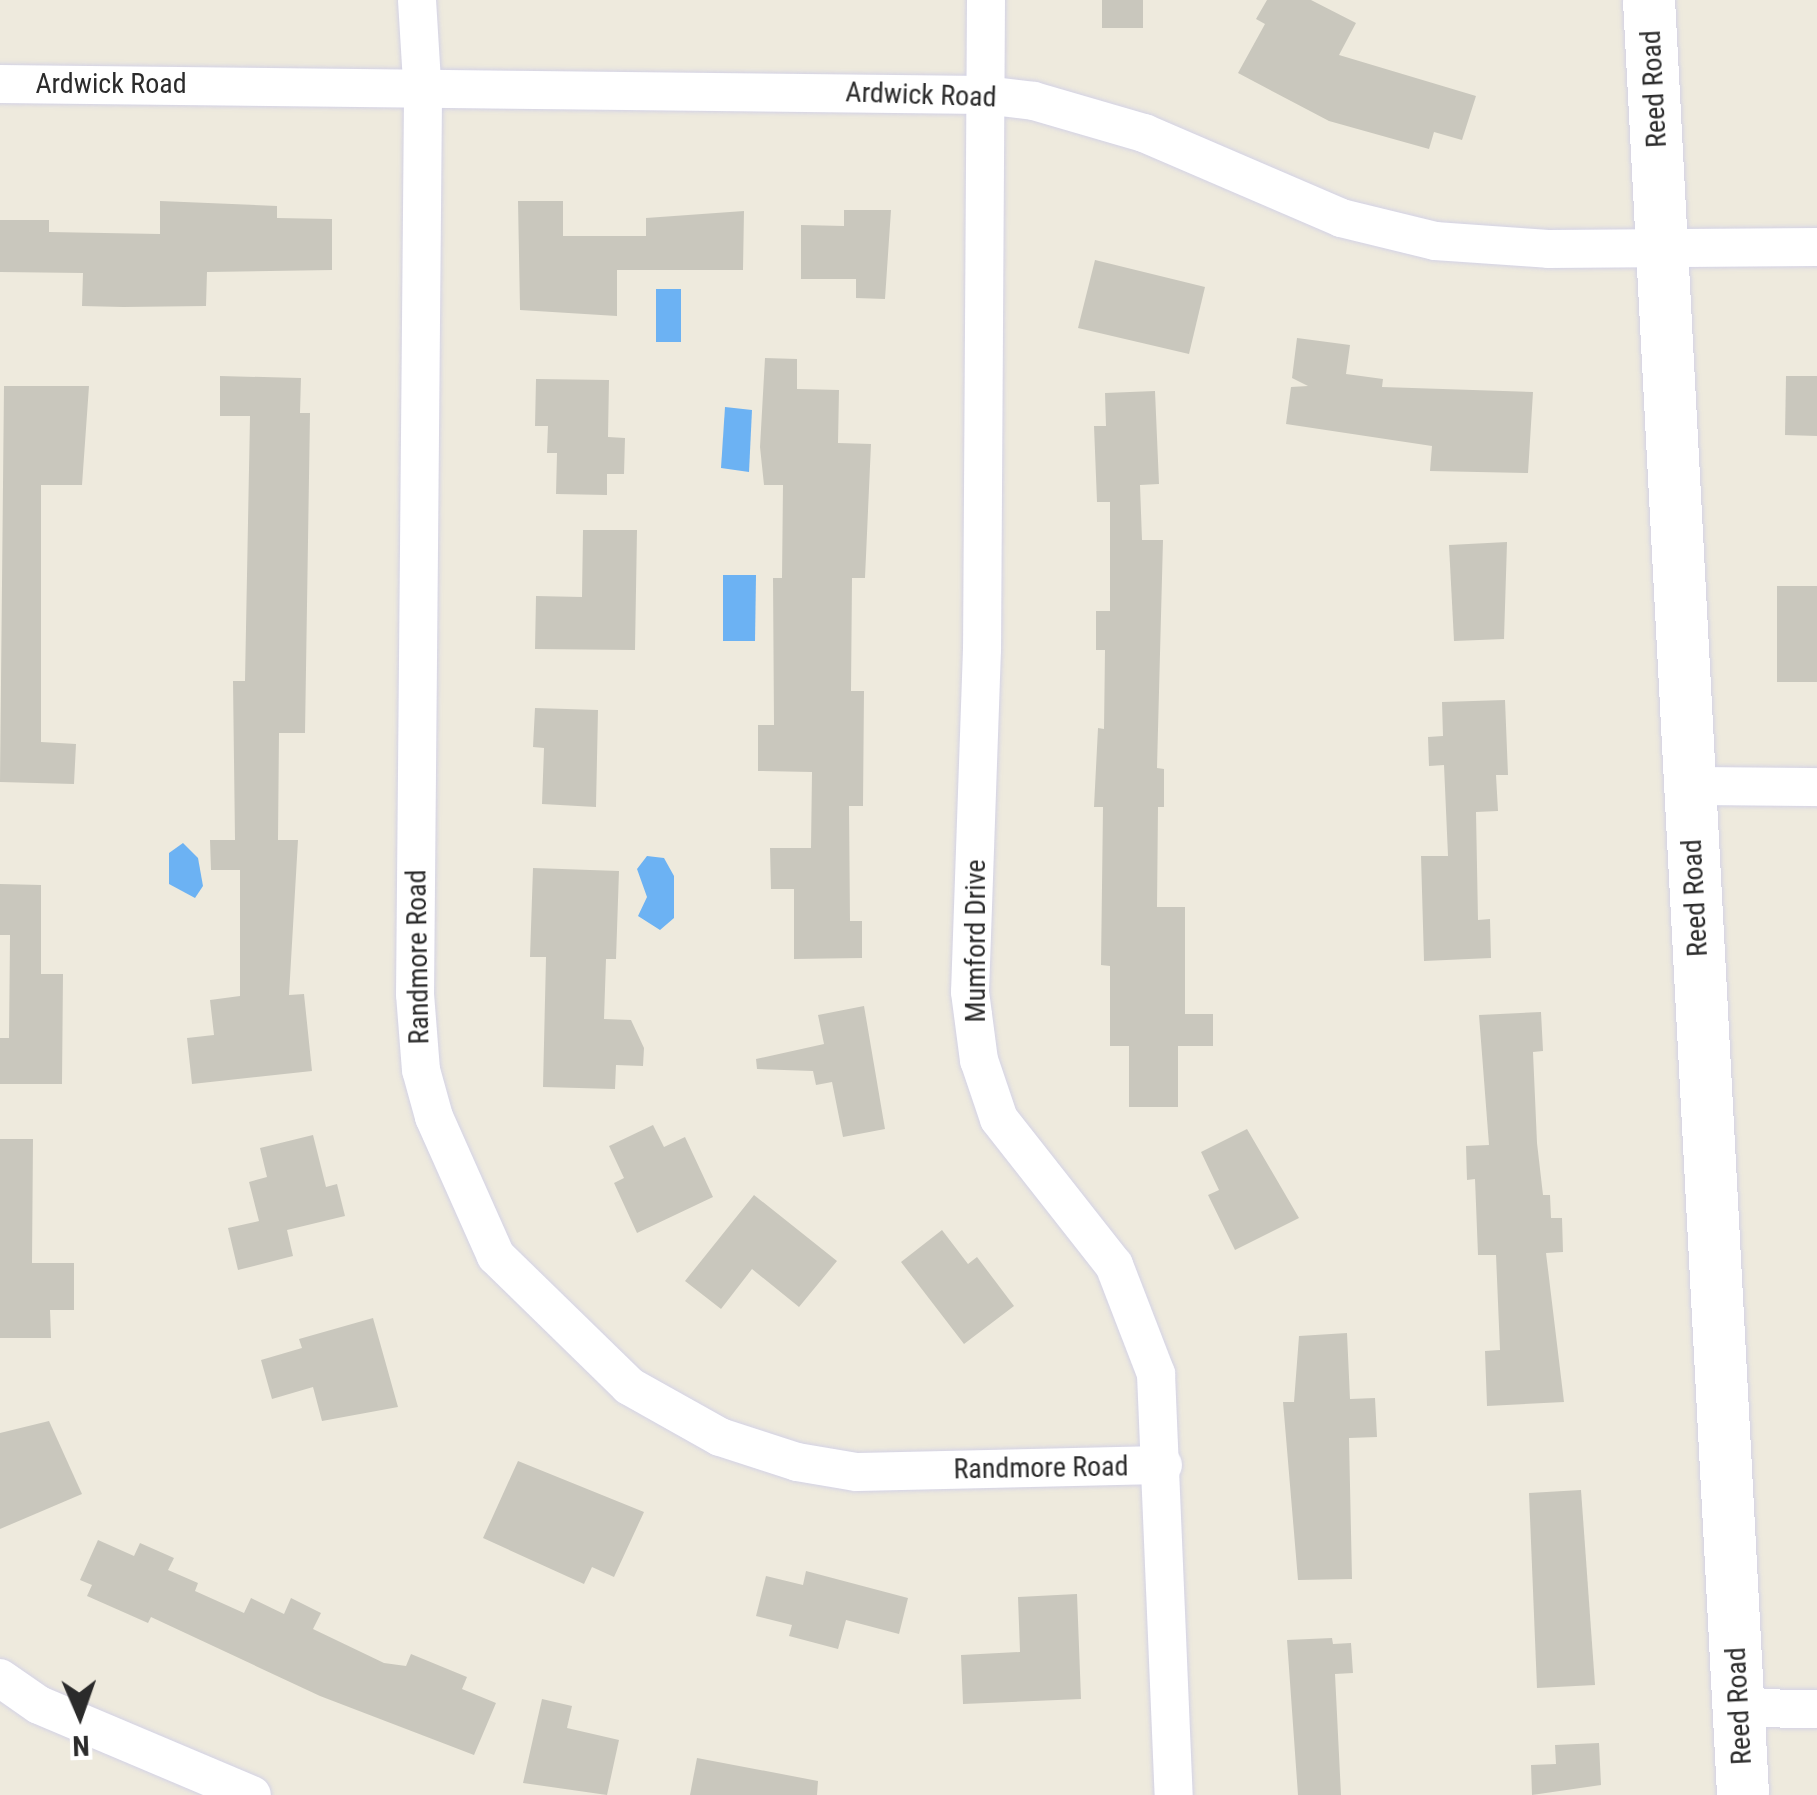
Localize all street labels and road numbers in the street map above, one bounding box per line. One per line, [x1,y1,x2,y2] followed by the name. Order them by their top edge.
[1634,29,1674,149] street label: Reed Road
[35,67,187,101] street label: Ardwick Road
[845,76,997,114] street label: Ardwick Road
[1675,838,1715,958] street label: Reed Road
[959,859,993,1023] street label: Mumford Drive
[400,869,436,1045] street label: Randmore Road
[953,1450,1129,1486] street label: Randmore Road
[1719,1646,1759,1766] street label: Reed Road

